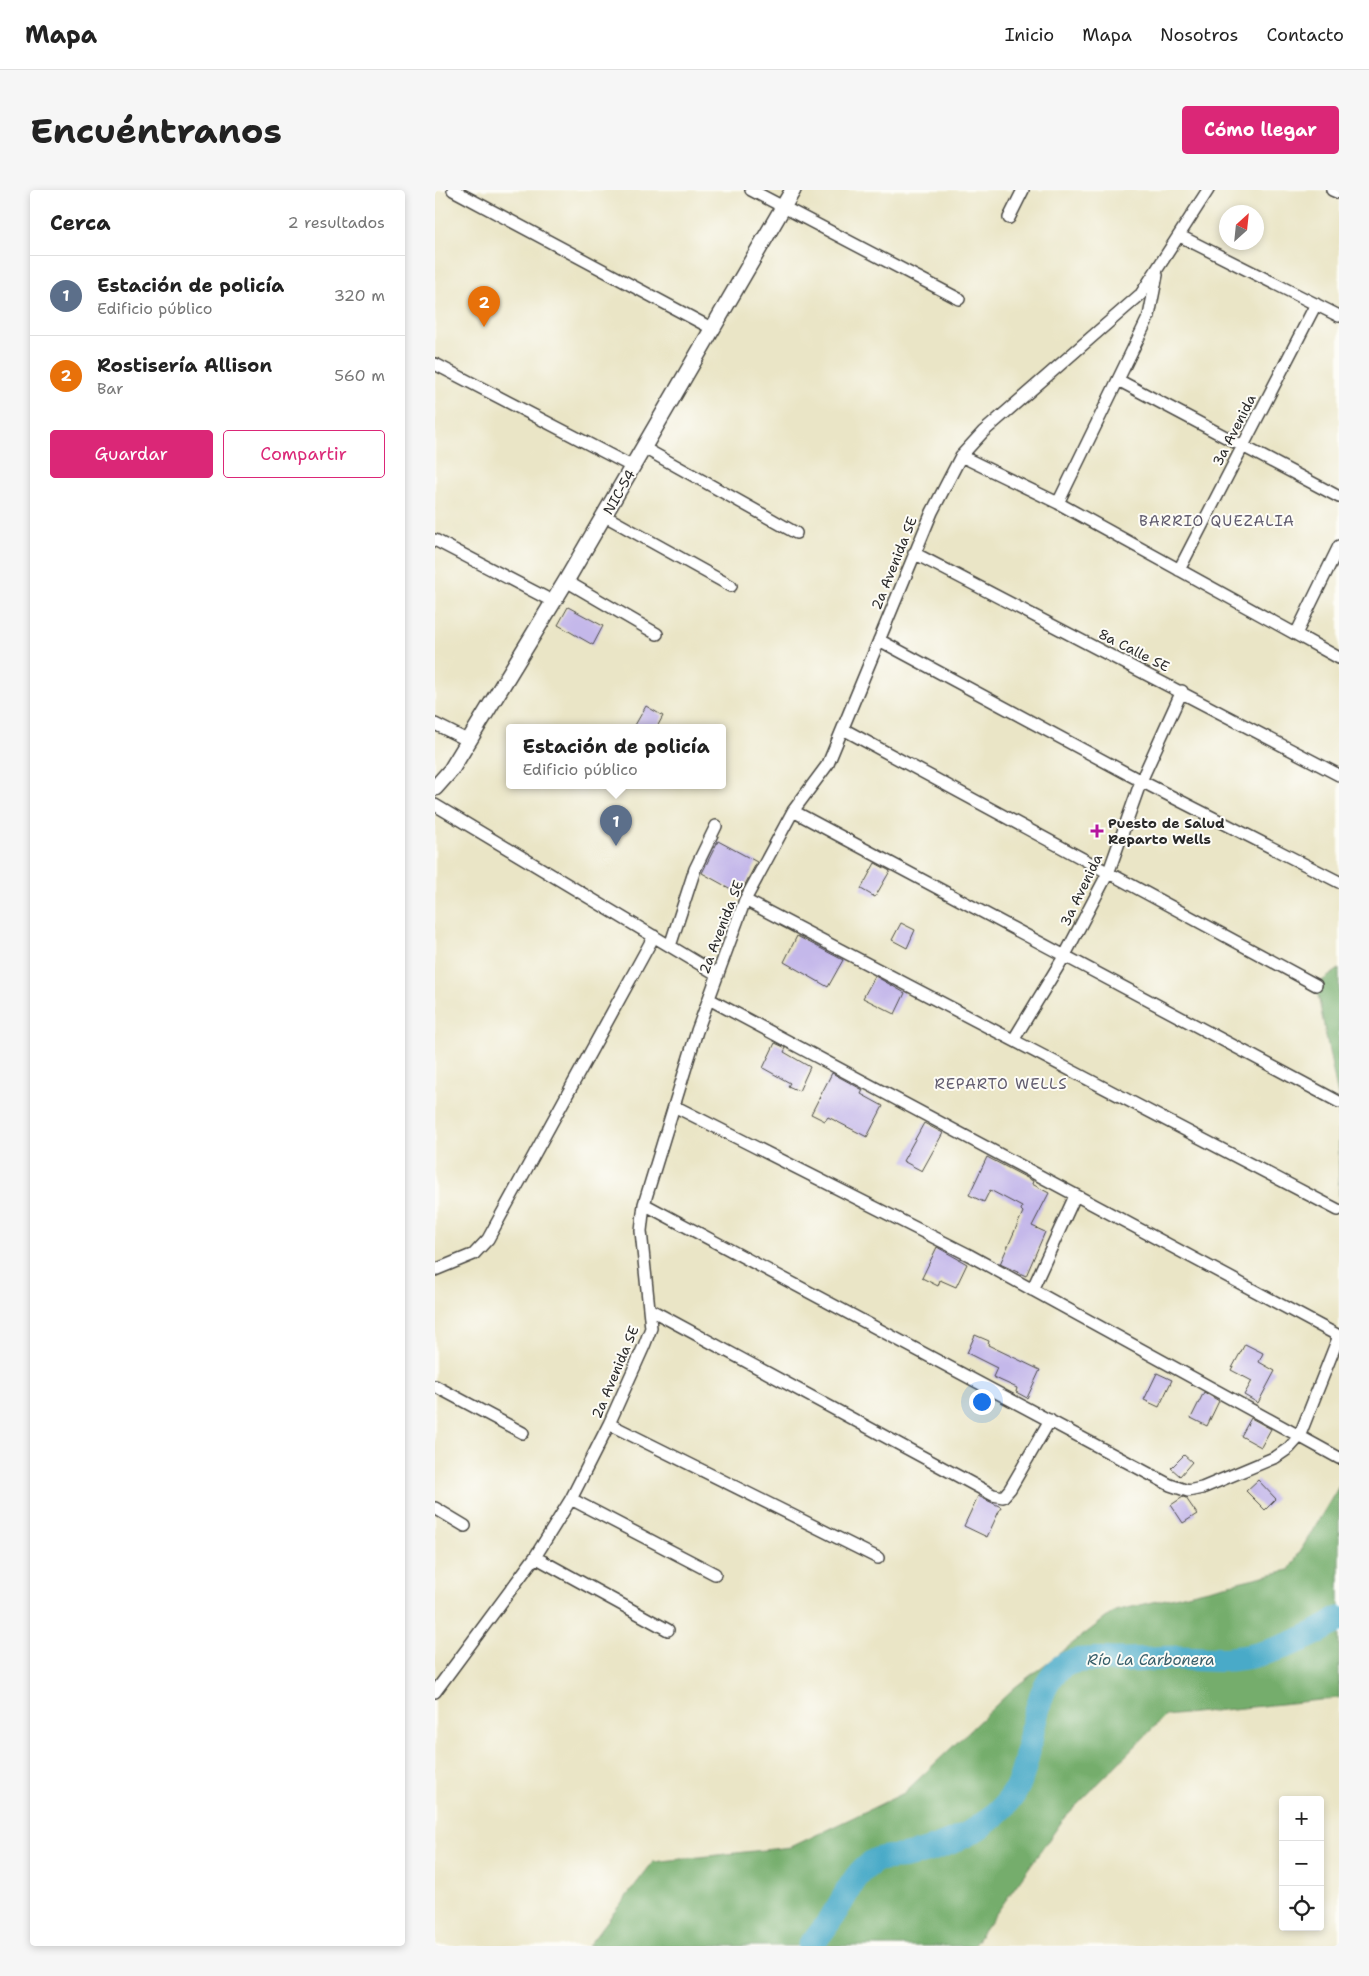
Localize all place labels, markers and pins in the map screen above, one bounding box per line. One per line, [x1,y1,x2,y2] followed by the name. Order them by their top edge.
[468,286,500,327] pin: 2
[600,805,632,846] pin: 1
[1108,814,1225,848] place label: Puesto de Salud Reparto Wells
[1090,824,1104,838] marker: Puesto de Salud Reparto Wells

